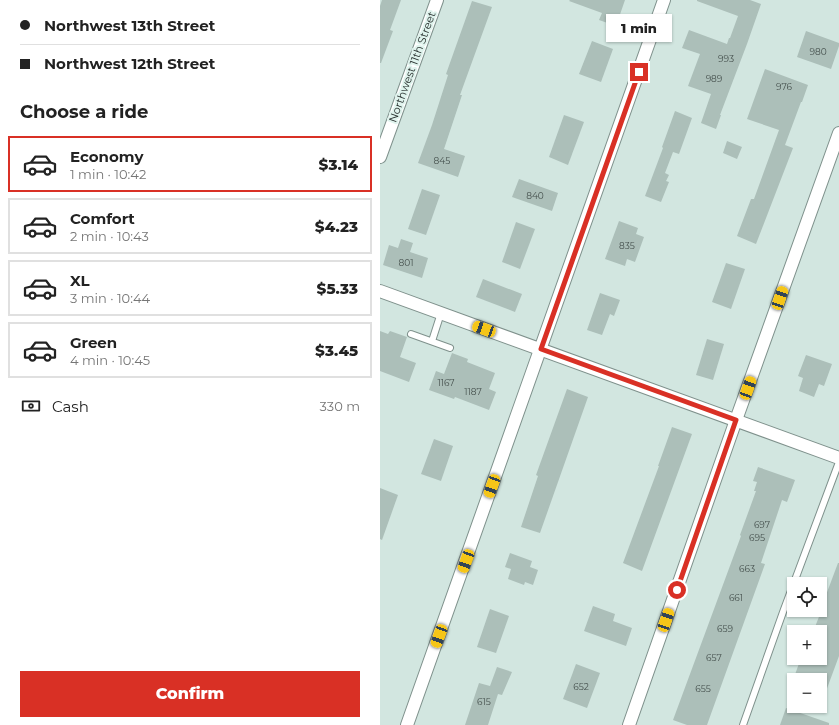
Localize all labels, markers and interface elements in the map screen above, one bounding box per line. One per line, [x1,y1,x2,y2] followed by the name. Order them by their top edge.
[385,9,439,124] street label: Northwest 11th Street
[606,14,672,42] callout: 1 min
[44,16,215,35] text: Northwest 13th Street
[621,20,657,36] text: 1 min
[809,46,827,57] house number: 980
[718,53,734,64] house number: 993
[44,54,215,73] text: Northwest 12th Street
[630,63,648,81] route end
[706,73,723,84] house number: 989
[776,81,793,92] house number: 976
[20,101,148,123] text: Choose a ride
[22,146,58,182] icon: car
[70,147,143,166] text: Economy
[319,155,358,174] text: $3.14
[434,155,450,166] house number: 845
[70,166,146,182] text: 1 min · 10:42
[526,190,544,201] house number: 840
[22,208,58,244] icon: car
[70,209,135,228] text: Comfort
[315,217,358,236] text: $4.23
[70,228,149,244] text: 2 min · 10:43
[619,240,635,251] house number: 835
[399,257,413,268] house number: 801
[22,270,58,306] icon: car
[70,271,89,290] text: XL
[317,279,358,298] text: $5.33
[770,285,790,311] car
[70,290,150,306] text: 3 min · 10:44
[471,319,497,339] car
[22,332,58,368] icon: car
[70,333,117,352] text: Green
[315,341,358,360] text: $3.45
[70,352,150,368] text: 4 min · 10:45
[738,375,758,401] car
[437,377,455,388] house number: 1167
[464,386,482,397] house number: 1187
[20,395,42,417] icon: cash
[52,397,89,416] text: Cash
[320,398,360,414] text: 330 m
[482,473,502,499] car
[754,519,770,530] house number: 697
[749,532,765,543] house number: 695
[456,548,476,574] car
[739,563,755,574] house number: 663
[787,577,827,713] map controls
[787,577,827,617] button: locate
[668,581,686,599] route start
[729,592,743,603] house number: 661
[656,607,676,633] car
[429,623,449,649] car
[717,623,734,634] house number: 659
[787,625,827,665] button: +
[706,652,722,663] house number: 657
[20,671,360,717] button: Confirm
[787,673,827,713] button: −
[573,681,589,692] house number: 652
[695,683,711,694] house number: 655
[477,696,491,707] house number: 615

